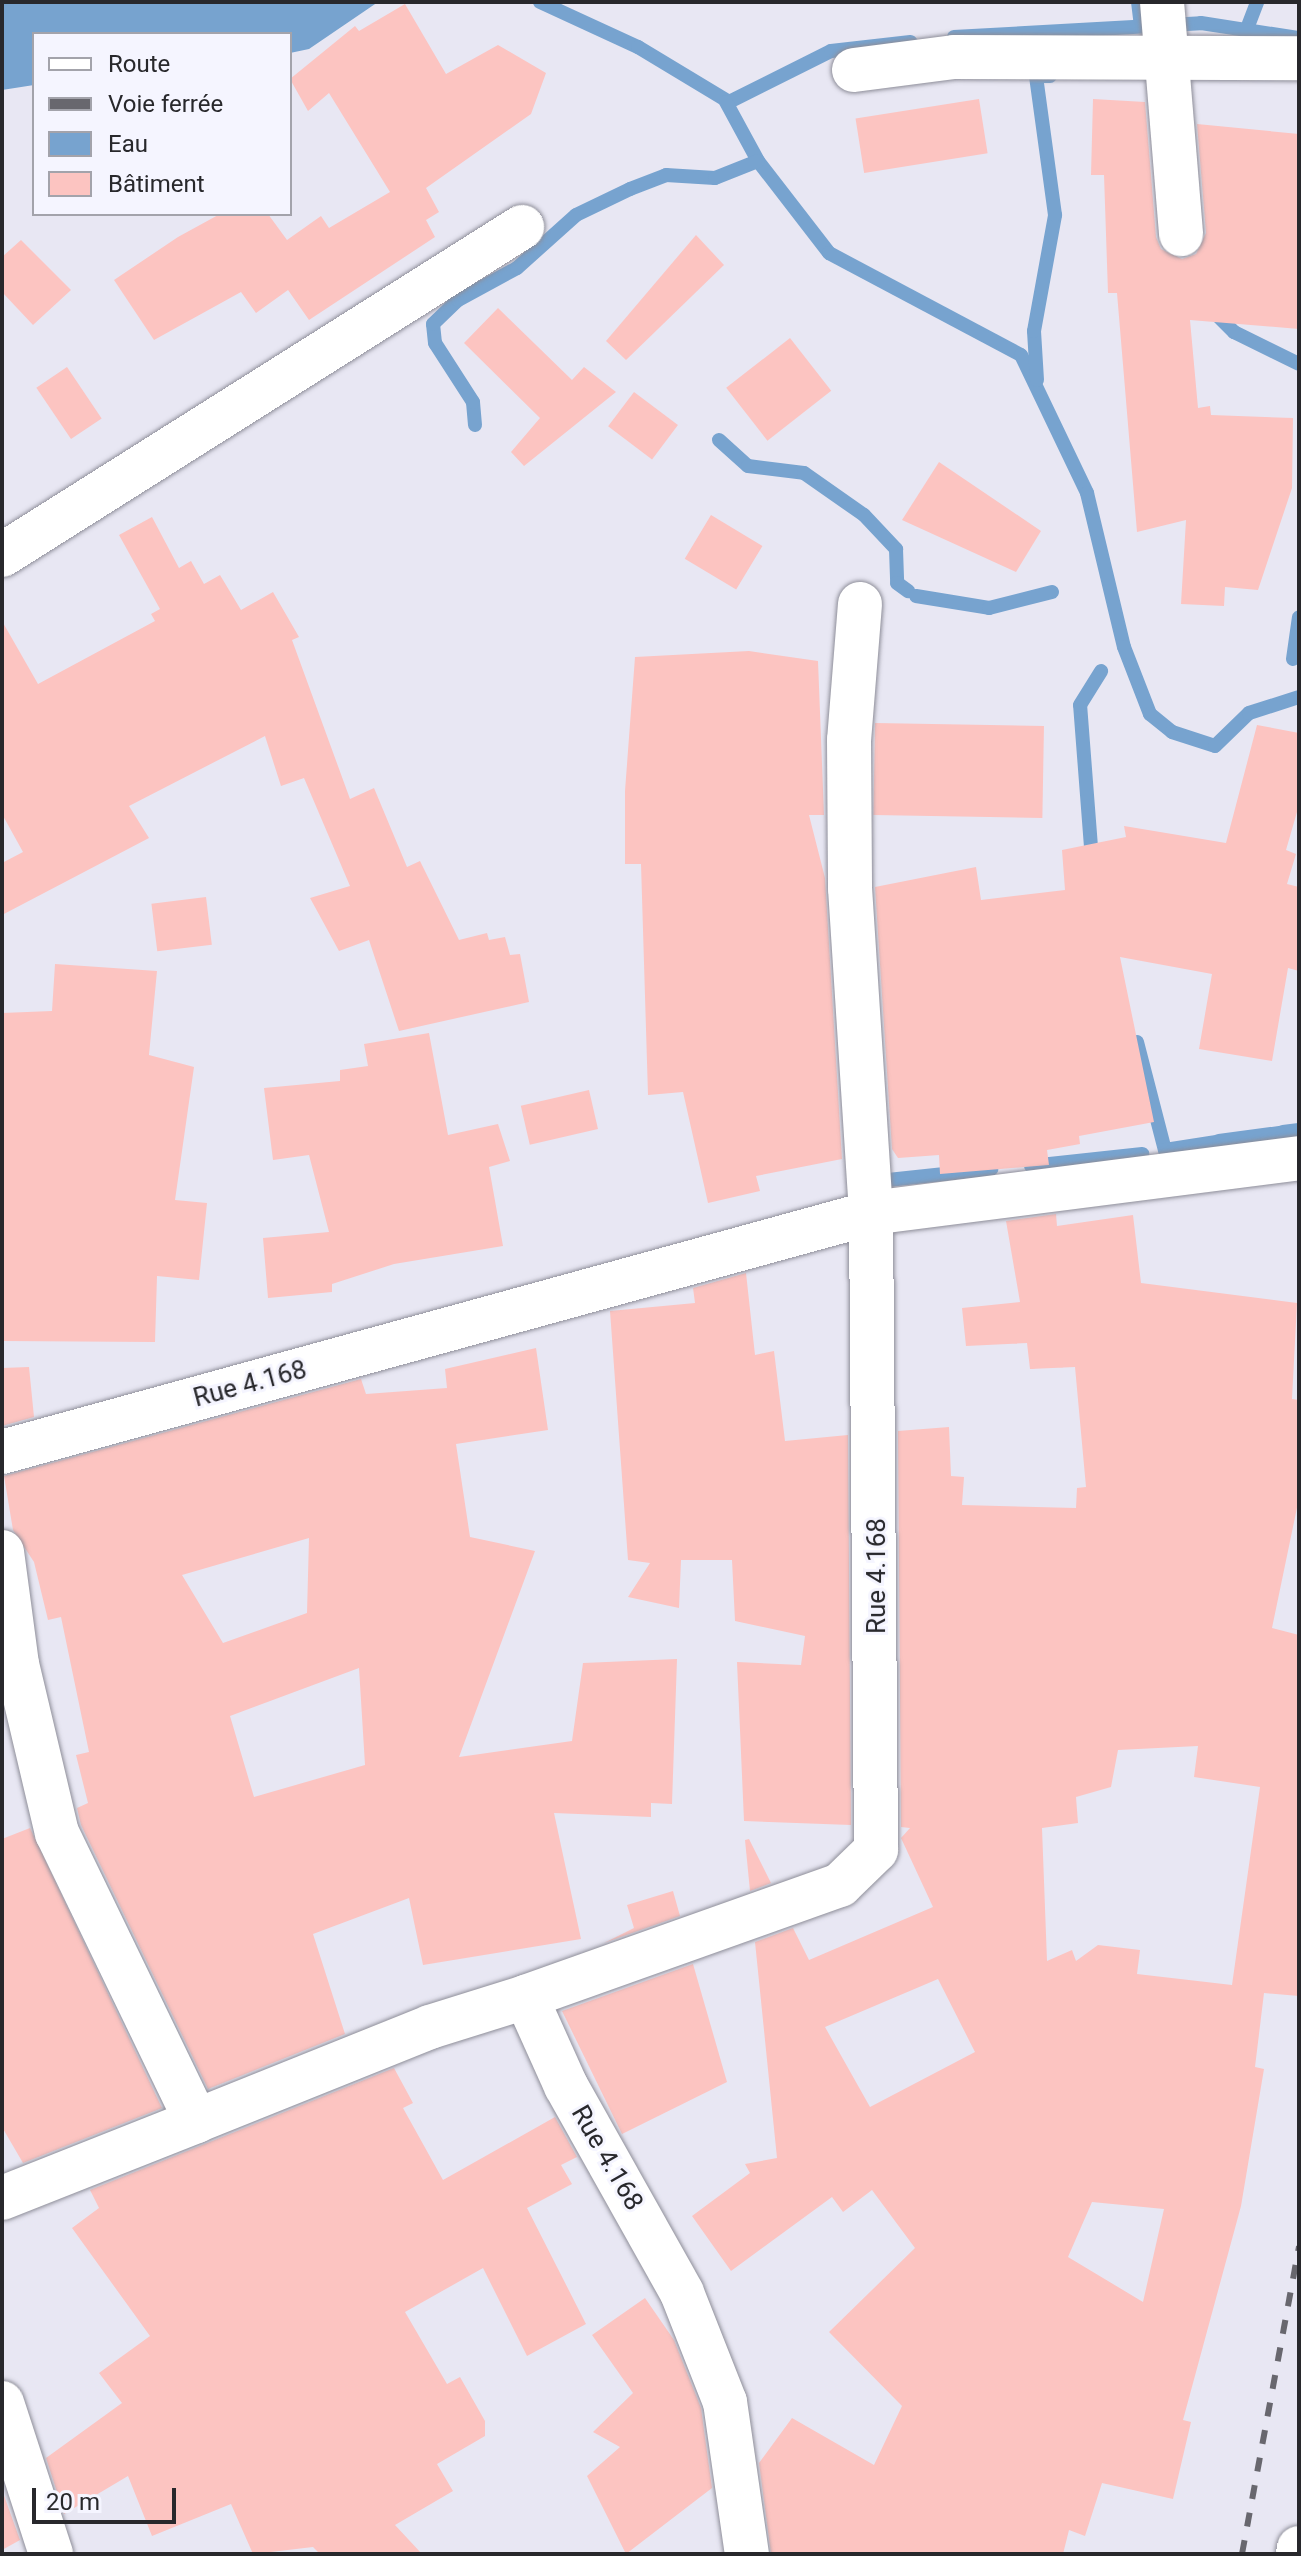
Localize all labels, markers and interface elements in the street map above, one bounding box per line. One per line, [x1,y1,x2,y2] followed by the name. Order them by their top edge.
[32,32,292,216] legend
[108,50,170,78] text: Route
[108,90,223,118] text: Voie ferrée
[108,130,148,158] text: Eau
[108,170,205,198] text: Bâtiment
[190,1354,310,1414] street label: Rue 4.168
[861,1518,893,1634] street label: Rue 4.168
[565,2100,649,2216] street label: Rue 4.168
[36,2472,180,2522] scale bar
[46,2488,100,2516] text: 20 m

